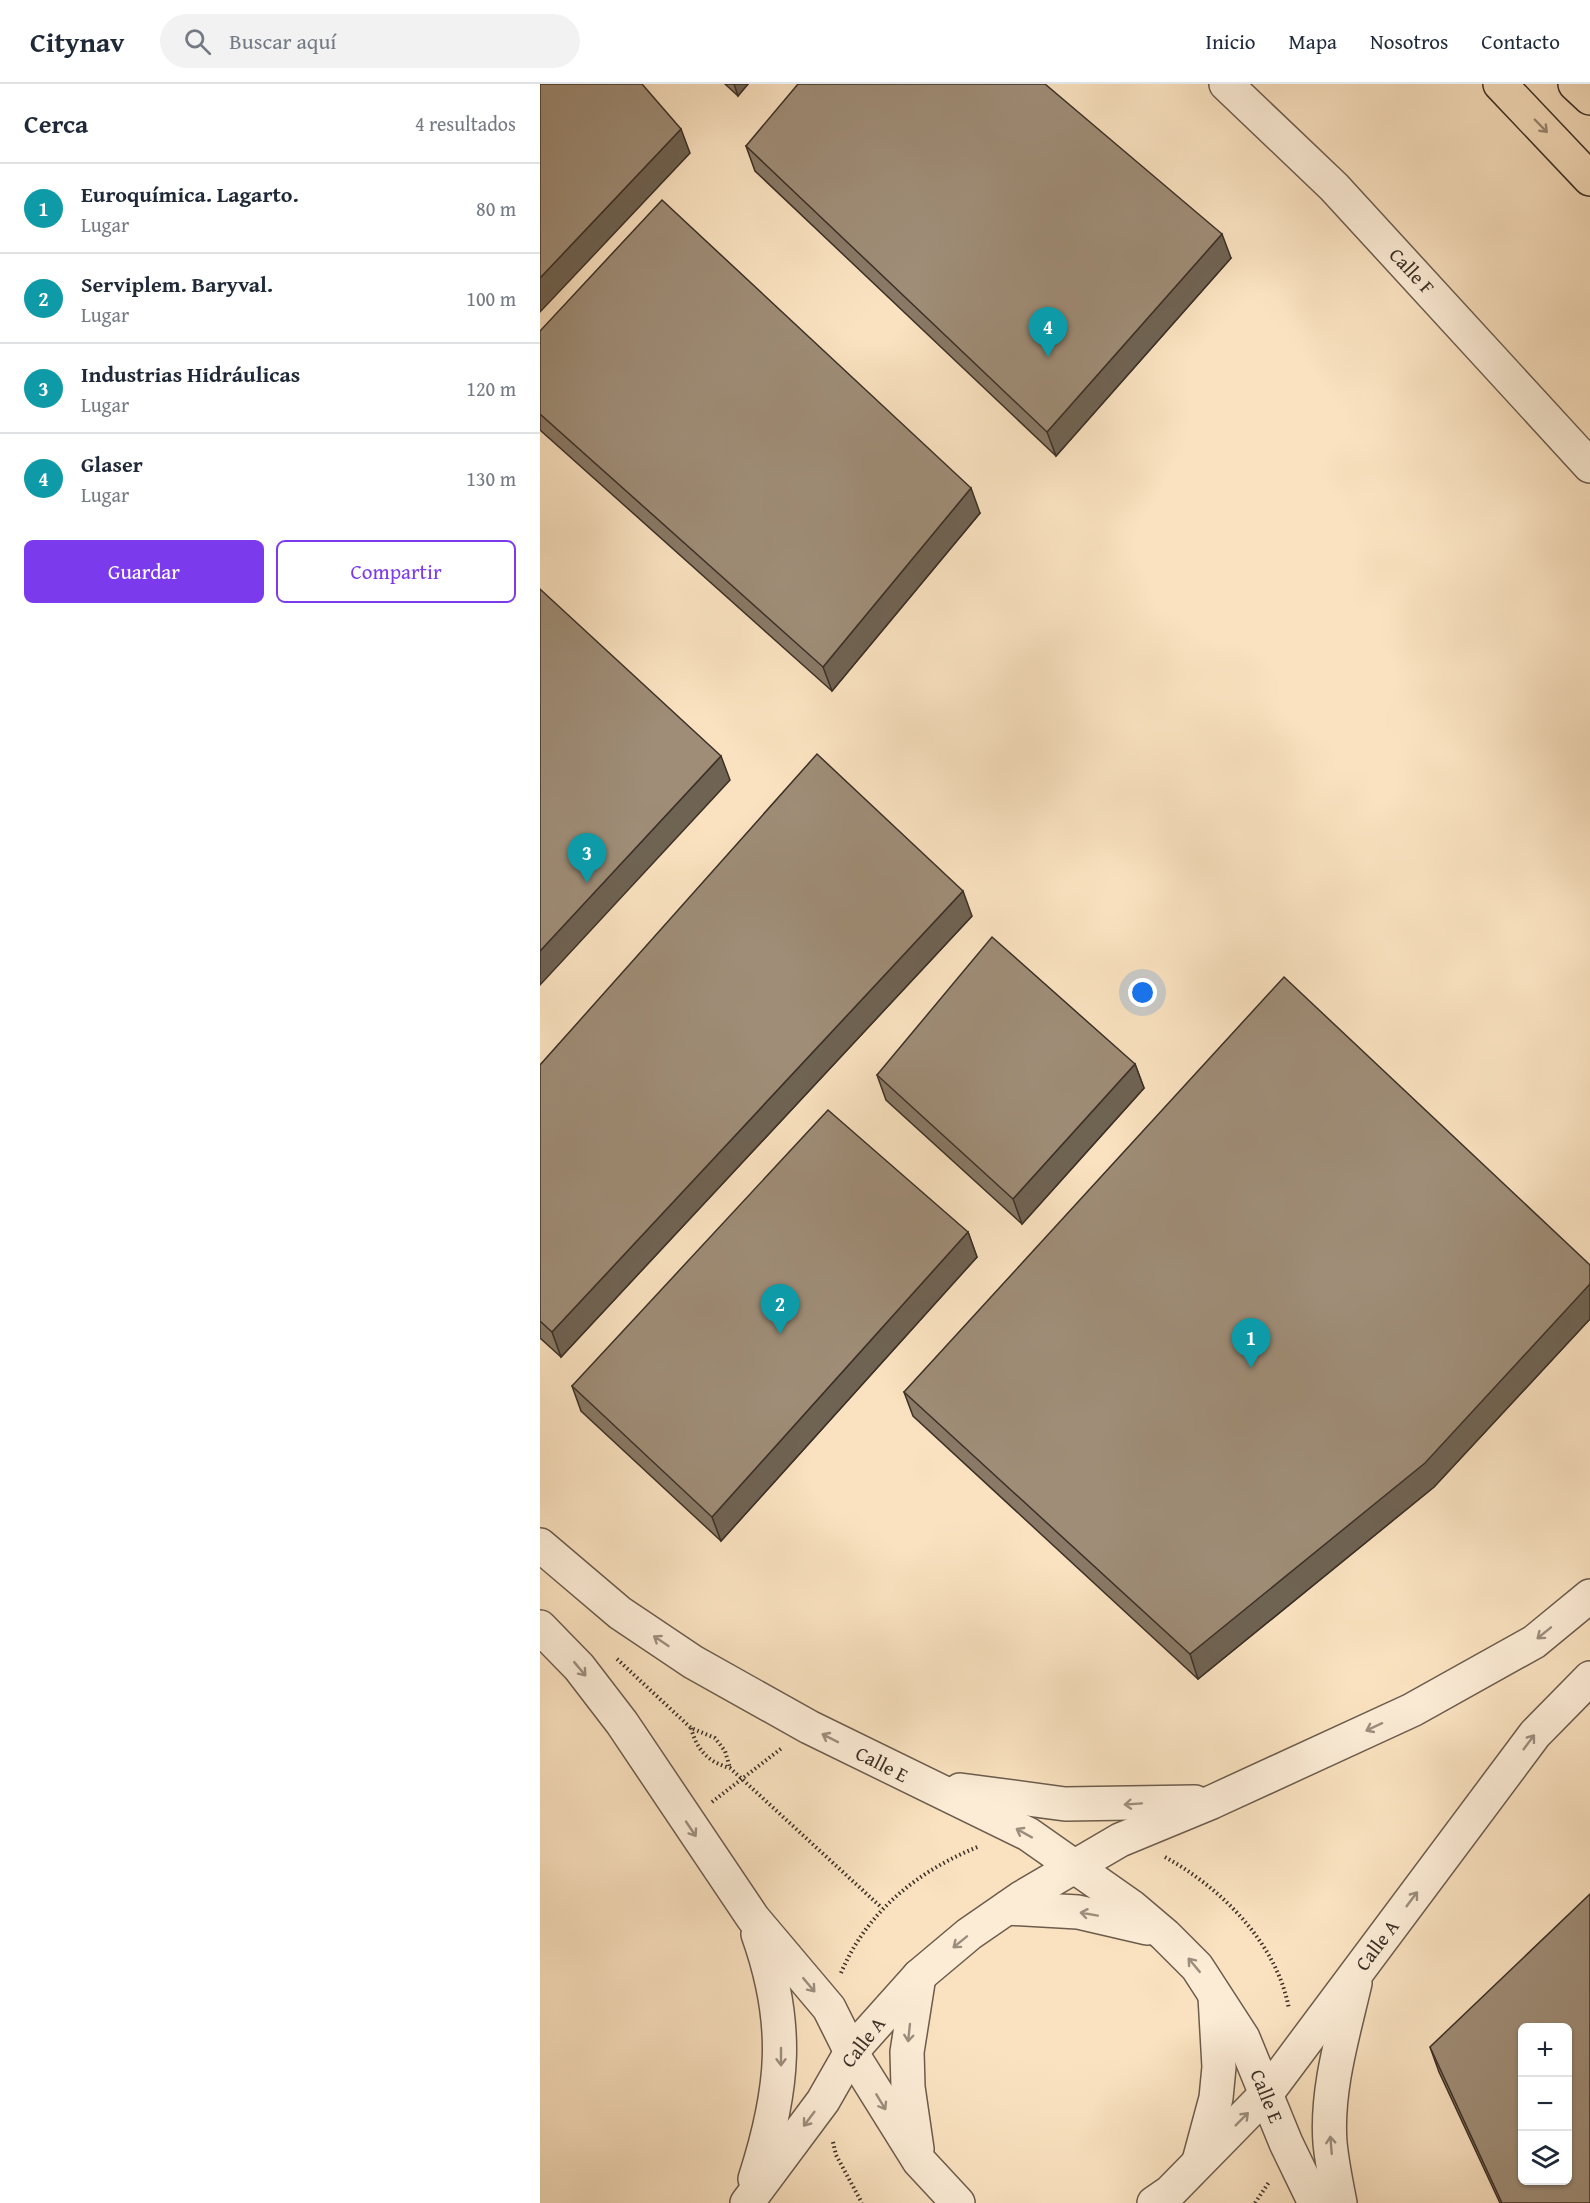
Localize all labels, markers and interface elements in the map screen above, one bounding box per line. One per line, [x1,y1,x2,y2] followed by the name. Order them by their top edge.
[160,14,580,68] search box
[30,21,124,62] text: Citynav
[181,25,214,58] icon: search
[229,25,337,57] text: Buscar aquí
[1206,26,1256,57] text: Inicio
[1289,26,1337,57] text: Mapa
[1370,26,1448,57] text: Nosotros
[1481,26,1560,57] text: Contacto
[24,104,88,143] text: Cerca
[415,109,516,138] text: 4 resultados
[1533,118,1548,133] one-way arrow
[81,178,299,210] text: Euroquímica. Lagarto.
[38,194,49,223] text: 1
[476,194,516,223] text: 80 m
[81,210,129,239] text: Lugar
[1383,241,1442,301] street label: Calle F
[81,268,273,300] text: Serviplem. Baryval.
[38,284,49,313] text: 2
[466,284,516,313] text: 100 m
[81,300,129,329] text: Lugar
[1028,308,1068,357] pin: 4
[81,358,300,390] text: Industrias Hidráulicas
[38,374,49,403] text: 3
[466,374,516,403] text: 120 m
[81,390,129,419] text: Lugar
[81,448,143,480] text: Glaser
[38,464,49,493] text: 4
[466,464,516,493] text: 130 m
[81,480,129,509] text: Lugar
[24,540,264,603] button: Guardar
[276,540,516,603] button: Compartir
[568,834,606,883] pin: 3
[1128,978,1157,1007] your location
[760,1284,800,1334] pin: 2
[1232,1318,1270,1368] pin: 1
[1537,1626,1553,1639] one-way arrow
[654,1635,670,1647] one-way arrow
[574,1661,587,1677] one-way arrow
[1366,1722,1384,1734] one-way arrow
[822,1732,840,1743] one-way arrow
[1522,1735,1535,1751] one-way arrow
[851,1738,914,1789] street label: Calle E
[1123,1798,1143,1809] one-way arrow
[685,1821,697,1837] one-way arrow
[1016,1827,1033,1839] one-way arrow
[1406,1891,1418,1907] one-way arrow
[1079,1908,1099,1919] one-way arrow
[1348,1913,1405,1976] street label: Calle A
[952,1935,968,1948] one-way arrow
[1188,1957,1201,1973] one-way arrow
[802,1977,815,1993] one-way arrow
[833,2010,892,2073] street label: Calle A
[903,2023,914,2043] one-way arrow
[1518,2023,1572,2185] map controls
[1518,2023,1572,2077] button: +
[775,2046,787,2066] one-way arrow
[1244,2065,1291,2127] street label: Calle E
[1518,2077,1572,2131] button: −
[876,2093,888,2110] one-way arrow
[803,2111,815,2127] one-way arrow
[1234,2112,1249,2127] one-way arrow
[1518,2131,1572,2185] button: layers
[1325,2136,1336,2156] one-way arrow

